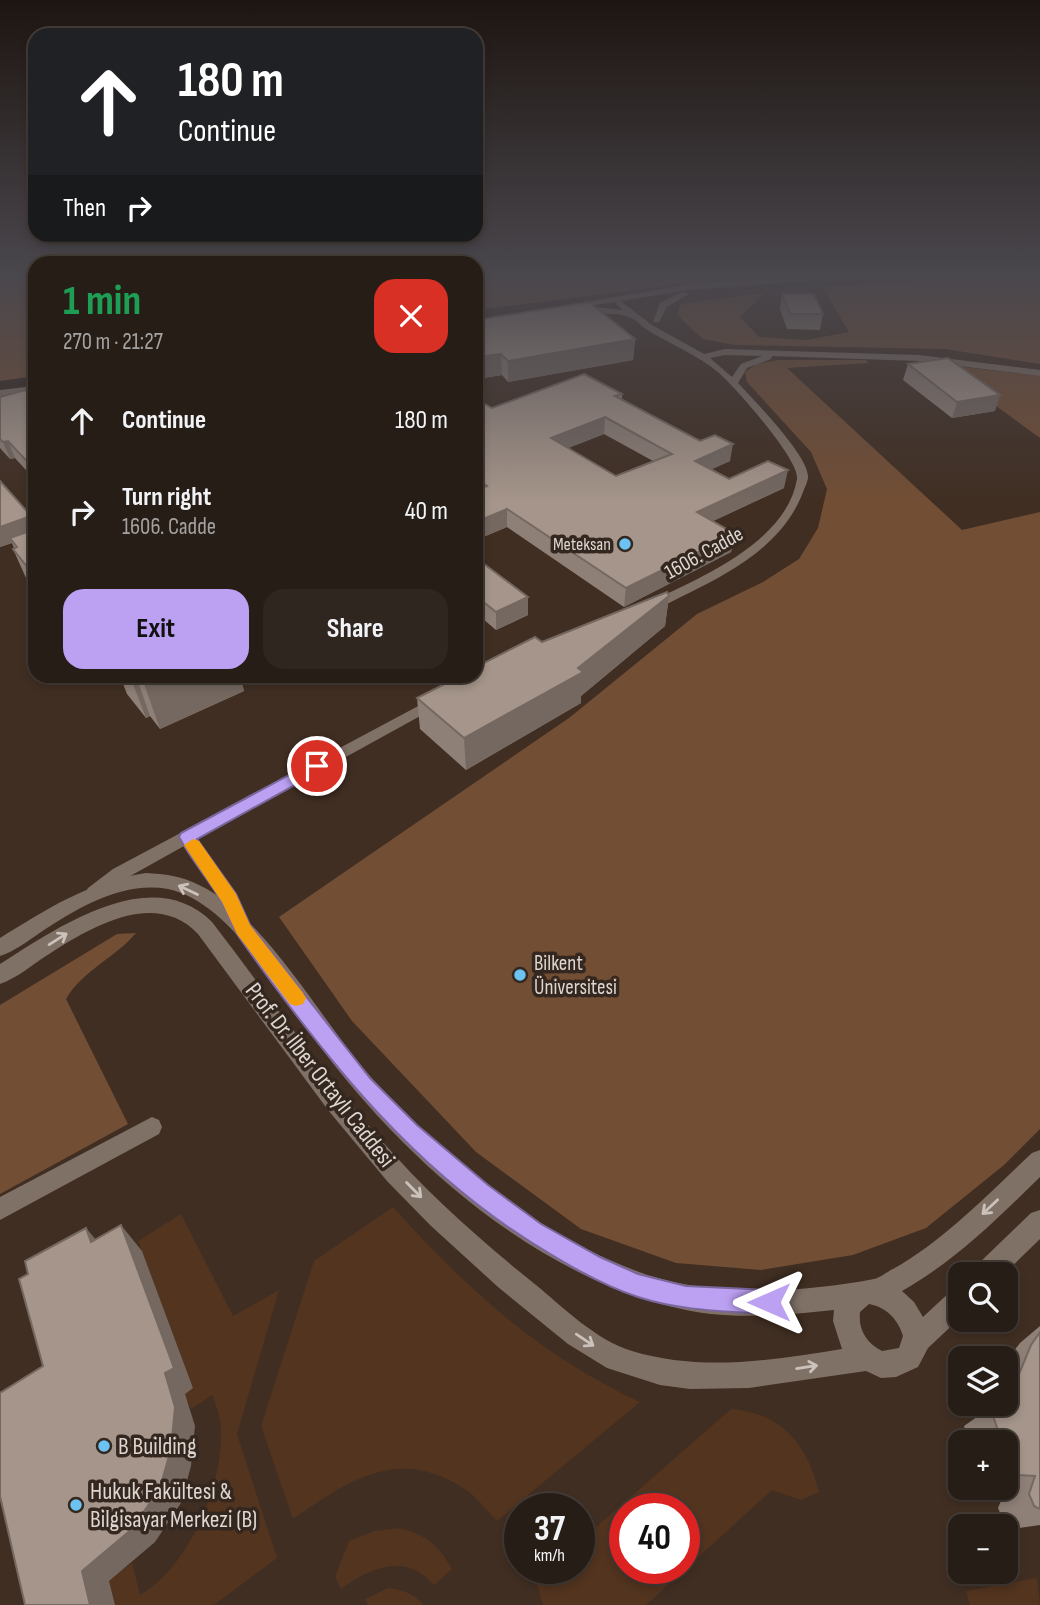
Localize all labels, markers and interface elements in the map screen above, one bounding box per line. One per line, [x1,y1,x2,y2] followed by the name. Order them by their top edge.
[178,52,284,111] text: 180 m
[63,56,154,147] icon: ahead
[178,112,276,151] text: Continue
[120,189,158,227] icon: right
[63,193,106,224] text: Then
[63,276,141,327] text: 1 min
[374,279,448,353] button: close
[63,328,163,356] text: 270 m · 21:27
[63,402,101,440] icon: ahead
[122,405,206,436] text: Continue
[395,405,448,436] text: 180 m
[122,482,211,513] text: Turn right
[63,493,101,531] icon: right
[405,496,448,527] text: 40 m
[122,513,216,541] text: 1606. Cadde
[660,521,748,585] street label: 1606. Cadde
[553,534,611,555] place label: Meteksan
[617,536,633,552] marker: Meteksan
[63,589,249,669] button: Exit
[263,589,448,669] button: Share
[287,736,347,796] pin
[298,747,336,785] icon: arrive
[178,883,199,896] one-way arrow
[48,932,68,946] one-way arrow
[534,951,617,1000] place label: Bilkent Üniversitesi
[512,967,528,983] marker: Bilkent Üniversitesi
[239,977,401,1173] street label: Prof. Dr. İlber Ortaylı Caddesi
[405,1182,422,1199] one-way arrow
[982,1199,999,1216] one-way arrow
[948,1262,1018,1584] map controls
[948,1262,1018,1332] button: search
[732,1265,806,1339] position arrow
[575,1333,594,1347] one-way arrow
[948,1346,1018,1416] button: layers
[795,1360,818,1373] one-way arrow
[948,1430,1018,1500] button: +
[118,1432,196,1461] place label: B Building
[96,1438,112,1454] marker: B Building
[90,1477,257,1534] place label: Hukuk Fakültesi & Bilgisayar Merkezi (B)
[609,1493,700,1584] speed limit sign: 40
[68,1497,84,1513] marker: Hukuk Fakültesi & Bilgisayar Merkezi (B)
[534,1508,565,1551] text: 37
[948,1514,1018,1584] button: −
[534,1545,565,1566] text: km/h

